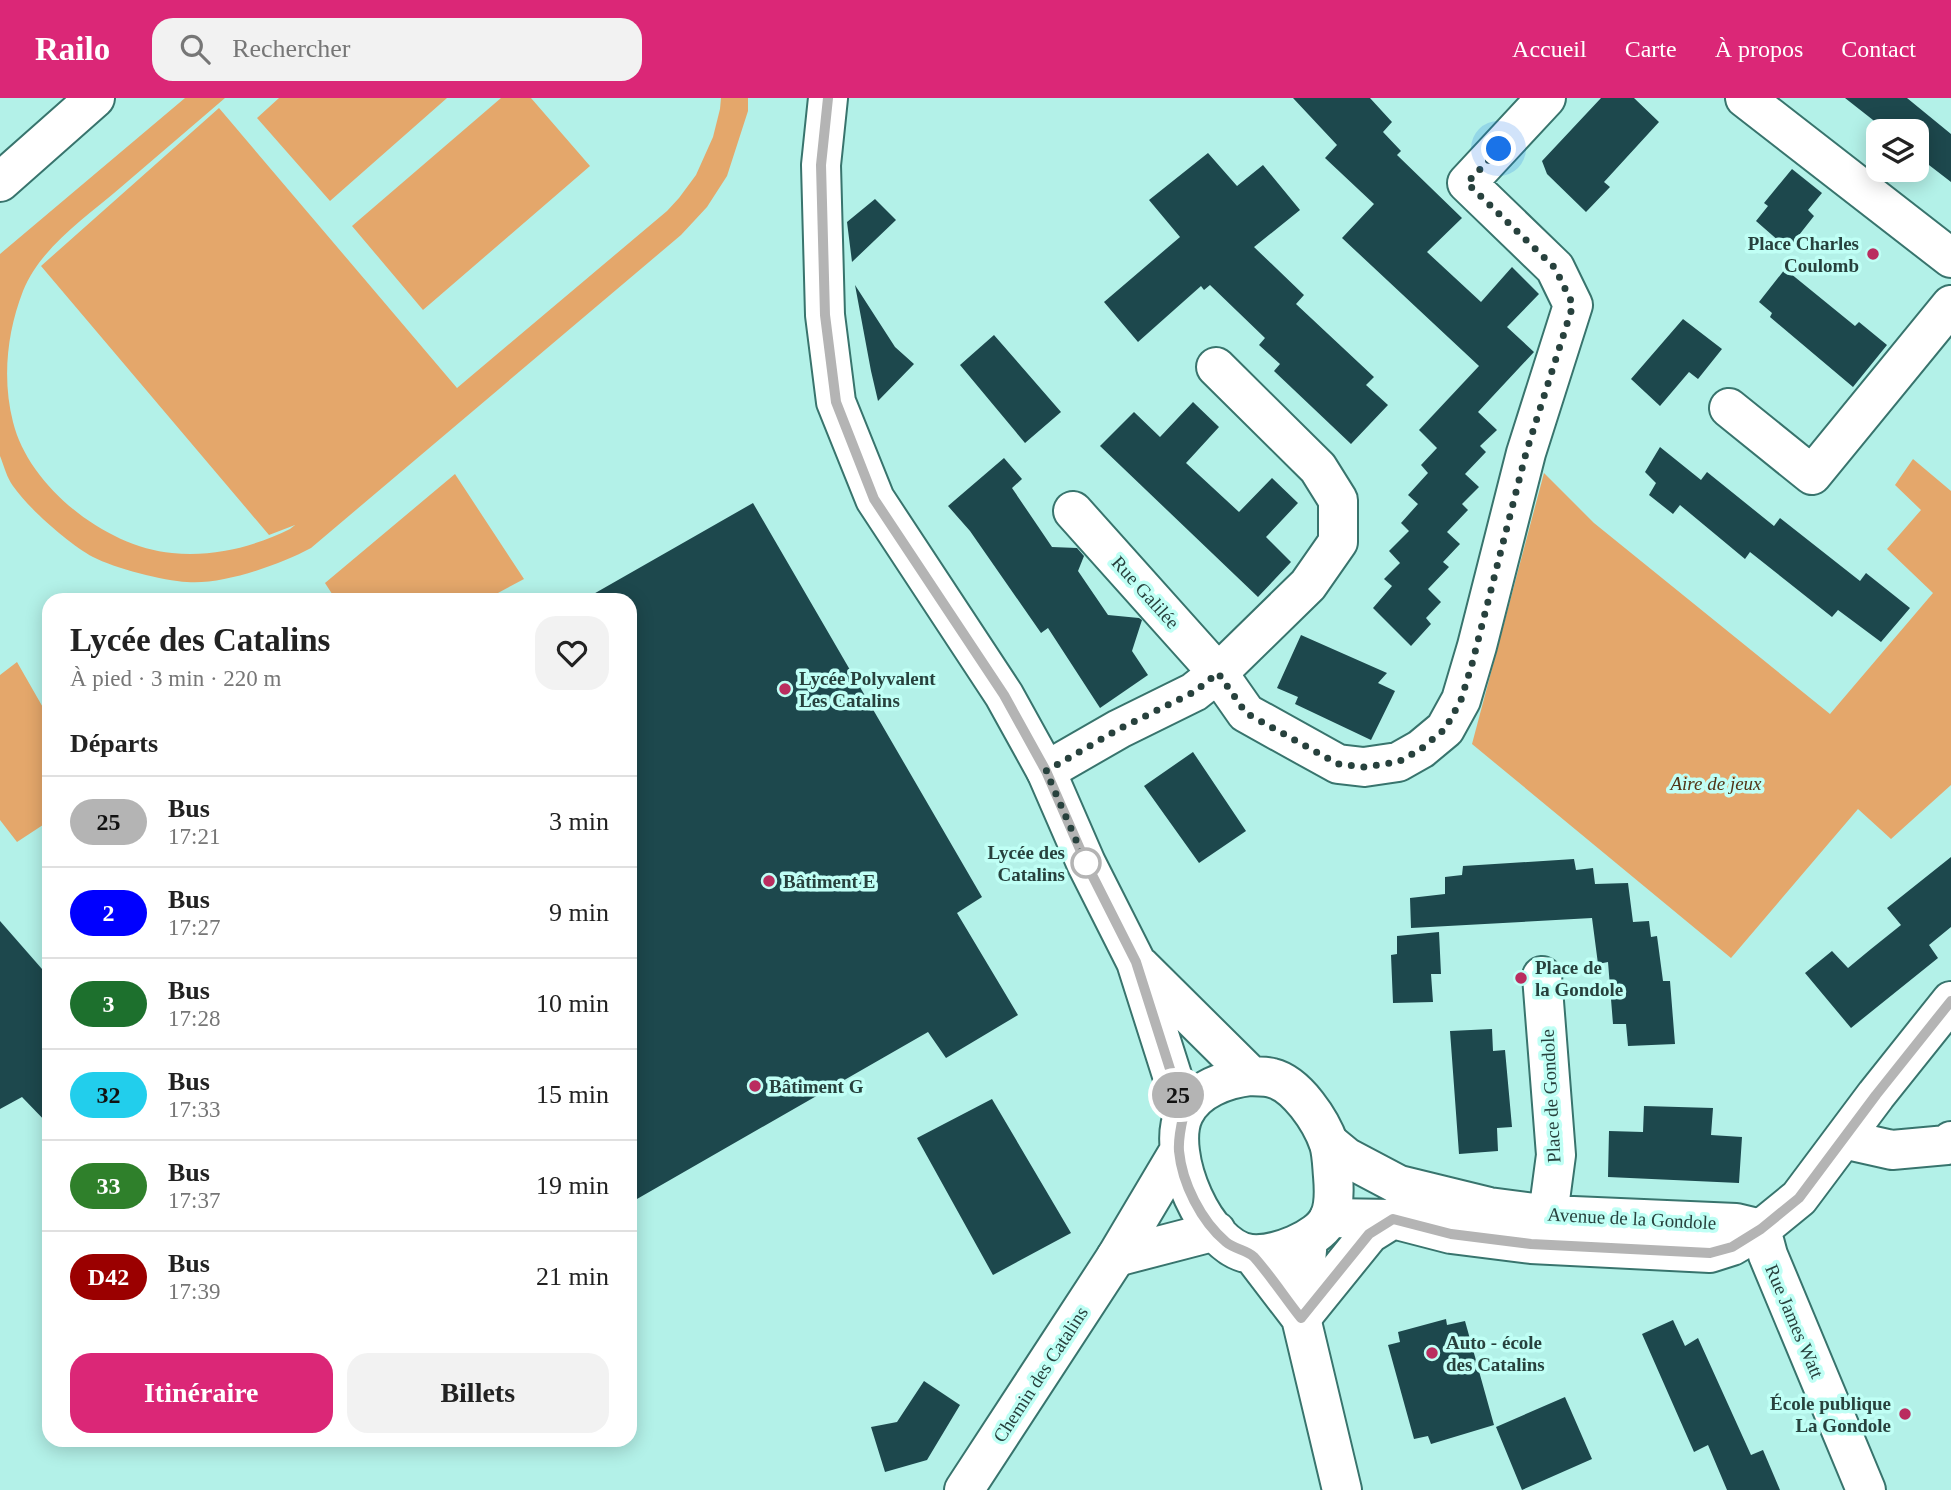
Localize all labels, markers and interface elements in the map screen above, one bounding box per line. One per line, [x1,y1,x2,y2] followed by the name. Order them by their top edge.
[152,18,642,81] search box
[176,30,214,68] icon: search
[35,31,110,67] text: Railo
[232,34,351,63] text: Rechercher
[1512,36,1587,62] text: Accueil
[1625,36,1677,62] text: Carte
[1715,36,1803,62] text: À propos
[1841,36,1916,62] text: Contact
[1866,119,1929,182] map controls
[1866,119,1929,182] button: layers
[1481,131,1516,166] your location
[1748,233,1859,276] place label: Place Charles Coulomb
[1865,246,1881,262] marker: Place Charles Coulomb
[1108,552,1184,633] street label: Rue Galilée
[535,616,609,690] button: heart
[70,622,330,658] text: Lycée des Catalins
[70,666,281,691] text: À pied · 3 min · 220 m
[799,668,936,711] place label: Lycée Polyvalent Les Catalins
[777,681,793,697] marker: Lycée Polyvalent Les Catalins
[70,729,158,758] text: Départs
[1668,773,1762,794] park label: Aire de jeux
[168,794,210,823] text: Bus
[549,807,609,836] text: 3 min
[97,809,121,835] text: 25
[168,824,220,849] text: 17:21
[987,842,1065,885] place label: Lycée des Catalins
[1071,848,1101,878] marker: Lycée des Catalins
[783,871,875,892] place label: Bâtiment E
[761,873,777,889] marker: Bâtiment E
[168,885,210,914] text: Bus
[549,898,609,927] text: 9 min
[103,900,115,926] text: 2
[168,915,220,940] text: 17:27
[1535,957,1623,1000] place label: Place de la Gondole
[1513,970,1529,986] marker: Place de la Gondole
[168,976,210,1005] text: Bus
[536,989,609,1018] text: 10 min
[103,991,115,1017] text: 3
[168,1006,220,1031] text: 17:28
[1537,1029,1564,1163] street label: Place de Gondole
[168,1067,210,1096] text: Bus
[1146,1072,1210,1118] line badge: 25
[769,1076,864,1097] place label: Bâtiment G
[747,1078,763,1094] marker: Bâtiment G
[536,1080,609,1109] text: 15 min
[97,1082,121,1108] text: 32
[1166,1082,1190,1108] text: 25
[168,1097,220,1122] text: 17:33
[168,1158,210,1187] text: Bus
[536,1171,609,1200] text: 19 min
[97,1173,121,1199] text: 33
[168,1188,220,1213] text: 17:37
[1547,1204,1717,1233] street label: Avenue de la Gondole
[168,1249,210,1278] text: Bus
[1761,1261,1828,1382] street label: Rue James Watt
[536,1262,609,1291] text: 21 min
[88,1264,129,1290] text: D42
[168,1279,220,1304] text: 17:39
[989,1303,1092,1446] street label: Chemin des Catalins
[1446,1332,1545,1375] place label: Auto - école des Catalins
[1424,1345,1440,1361] marker: Auto - école des Catalins
[70,1353,333,1433] button: Itinéraire
[347,1353,609,1433] button: Billets
[1770,1393,1891,1436] place label: École publique La Gondole
[1897,1406,1913,1422] marker: École publique La Gondole

